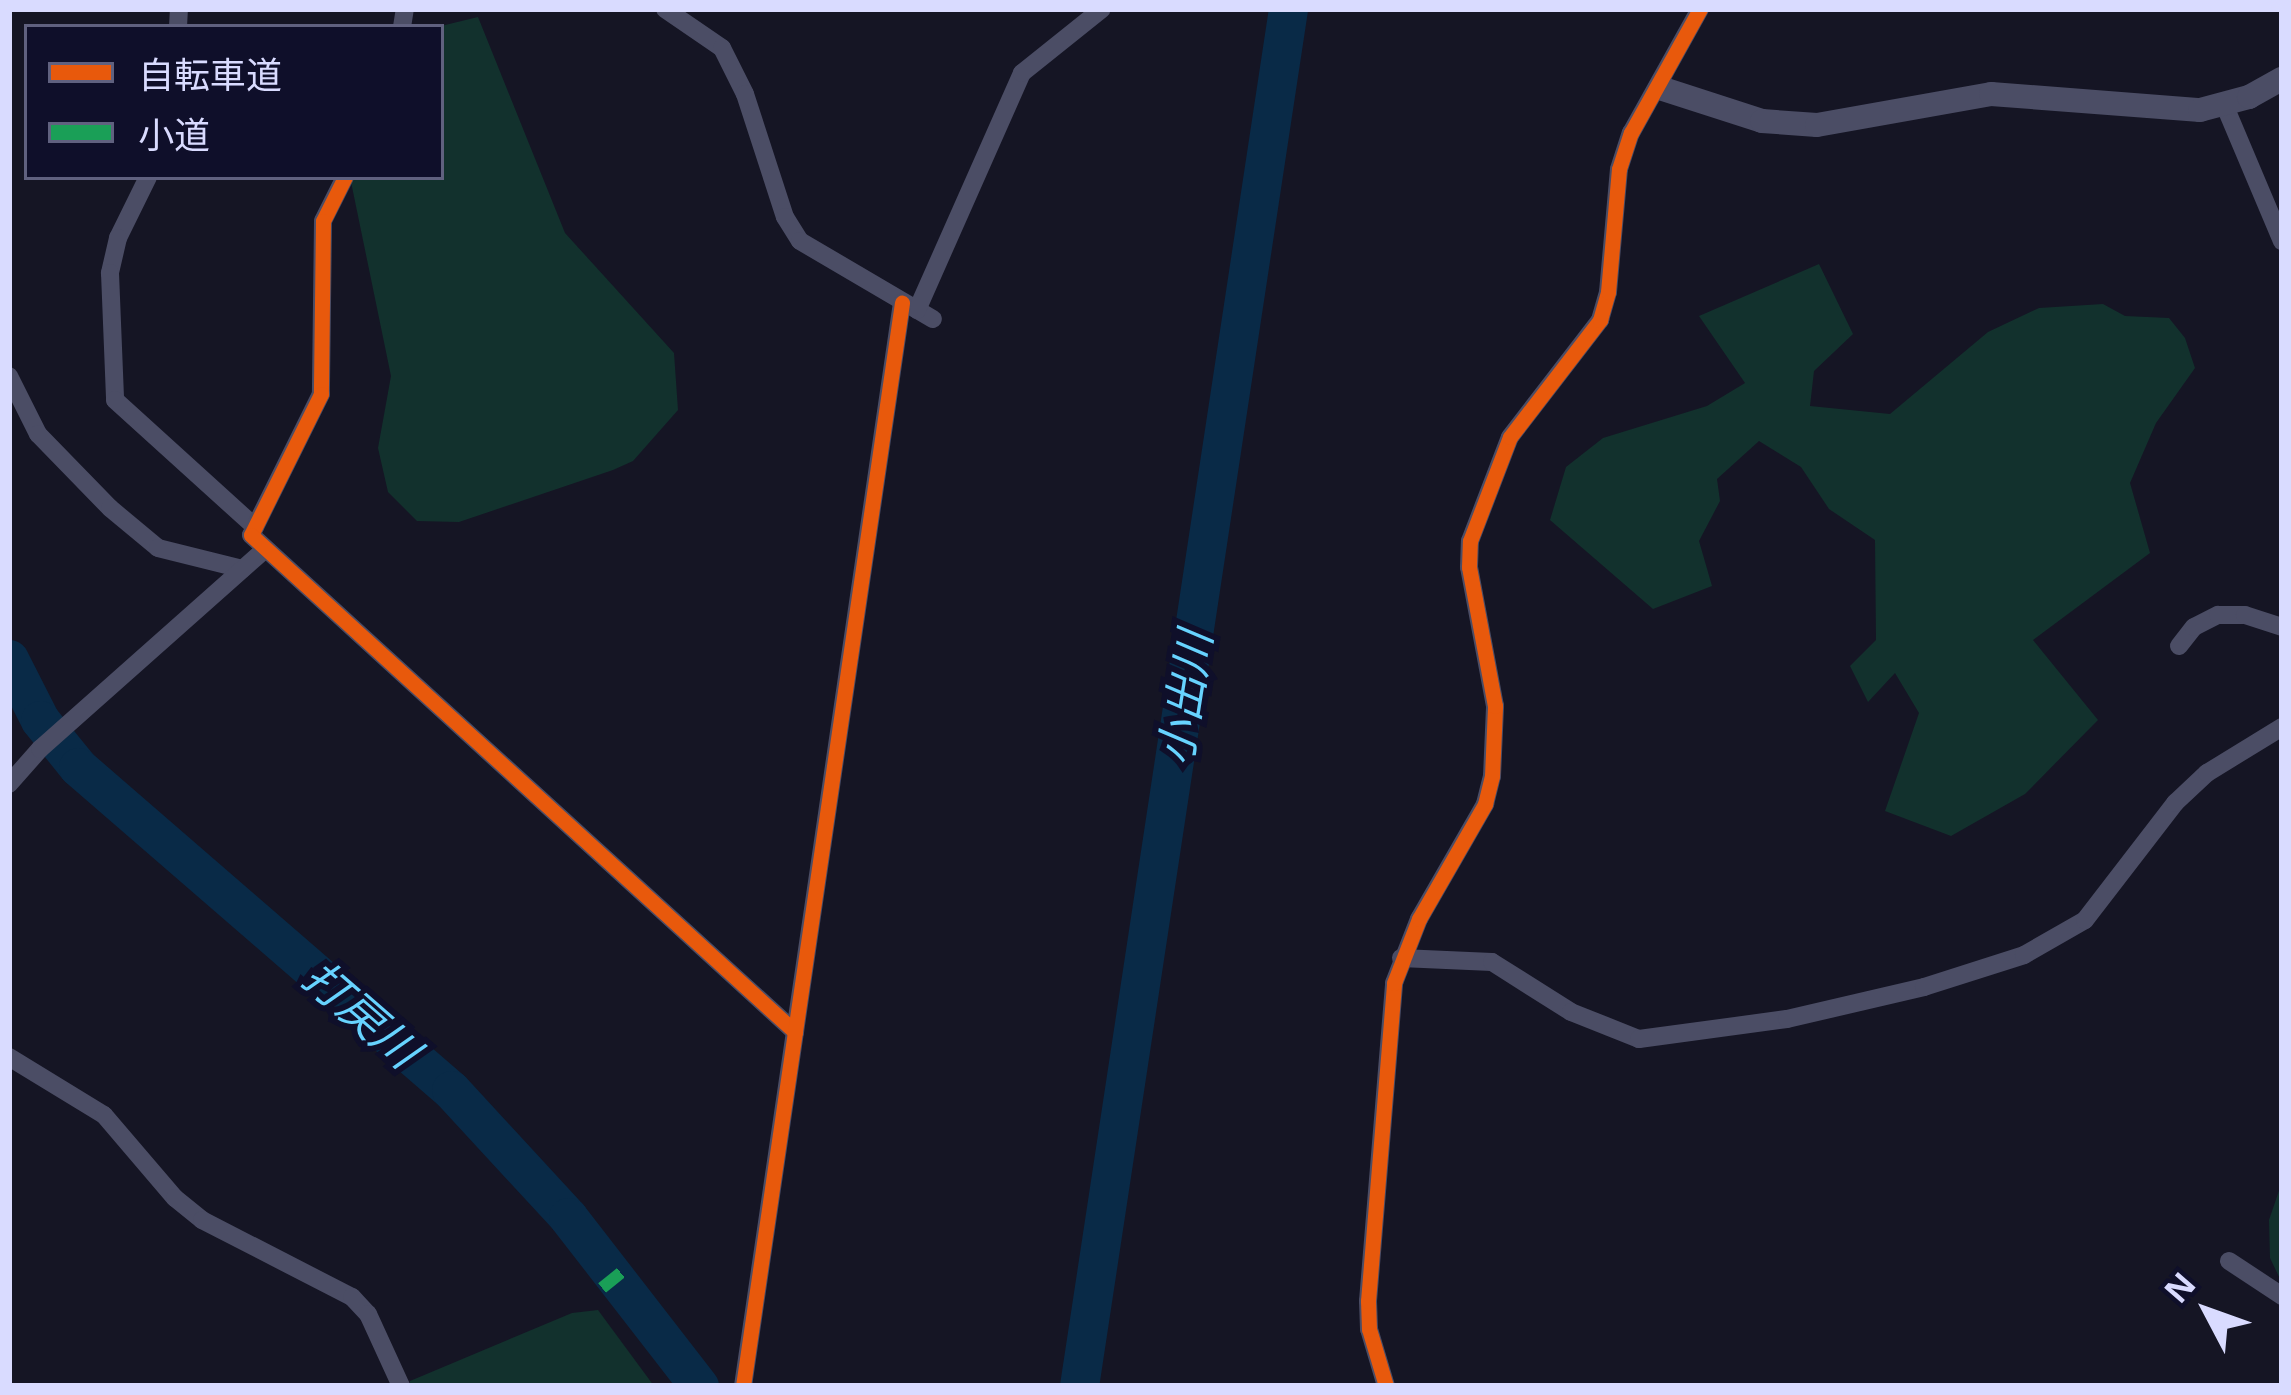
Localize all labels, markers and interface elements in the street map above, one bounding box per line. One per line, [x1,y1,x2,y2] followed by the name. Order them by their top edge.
[24,24,444,180] legend
[138,50,282,99] text: 自転車道
[138,110,210,159] text: 小道
[1147,627,1221,769] water label: 小出川
[293,948,431,1078] water label: 打戻川
[2147,1251,2267,1371] north arrow
[2154,1262,2205,1312] text: N

